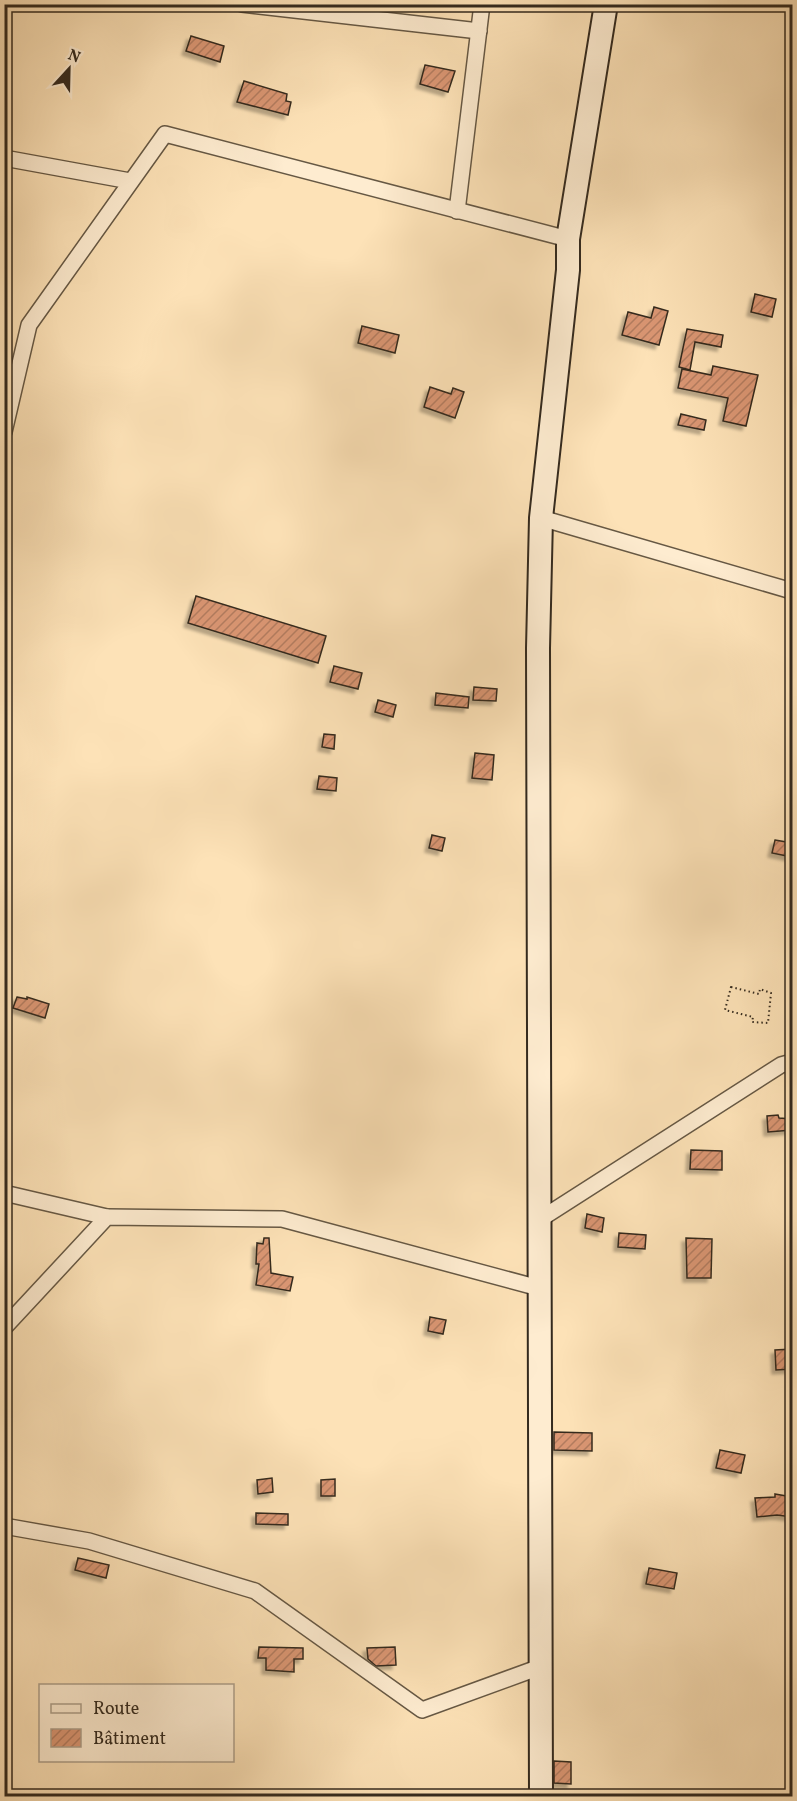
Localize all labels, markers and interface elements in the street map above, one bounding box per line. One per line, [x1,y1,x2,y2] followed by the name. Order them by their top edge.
[39,39,99,99] north arrow
[64,45,84,69] text: N
[39,1684,234,1762] legend
[93,1697,139,1722] text: Route
[93,1727,166,1752] text: Bâtiment

